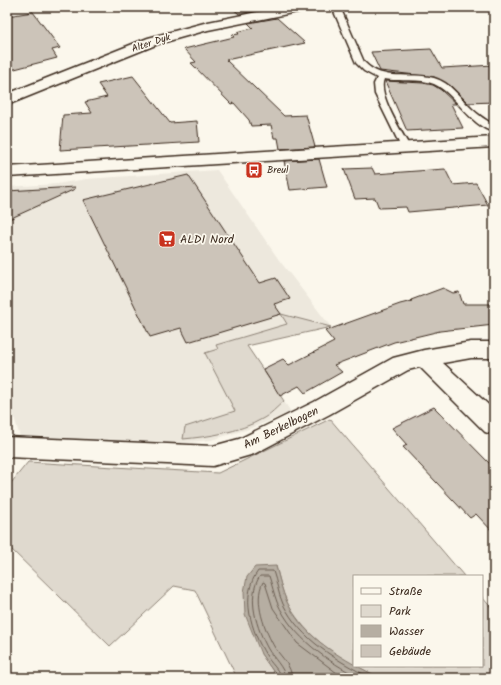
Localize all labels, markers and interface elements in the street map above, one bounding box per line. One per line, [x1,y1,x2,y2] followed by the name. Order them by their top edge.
[129,29,173,57] street label: Alter Dyk
[244,160,264,180] bus stop icon: Breul
[267,162,289,178] place label: Breul
[157,229,177,249] supermarket icon: ALDI Nord
[180,230,235,249] place label: ALDI Nord
[240,402,322,454] street label: Am Berkelbogen
[353,575,483,667] legend
[389,582,423,601] text: Straße
[389,602,411,621] text: Park
[389,622,425,641] text: Wasser
[389,642,431,661] text: Gebäude

